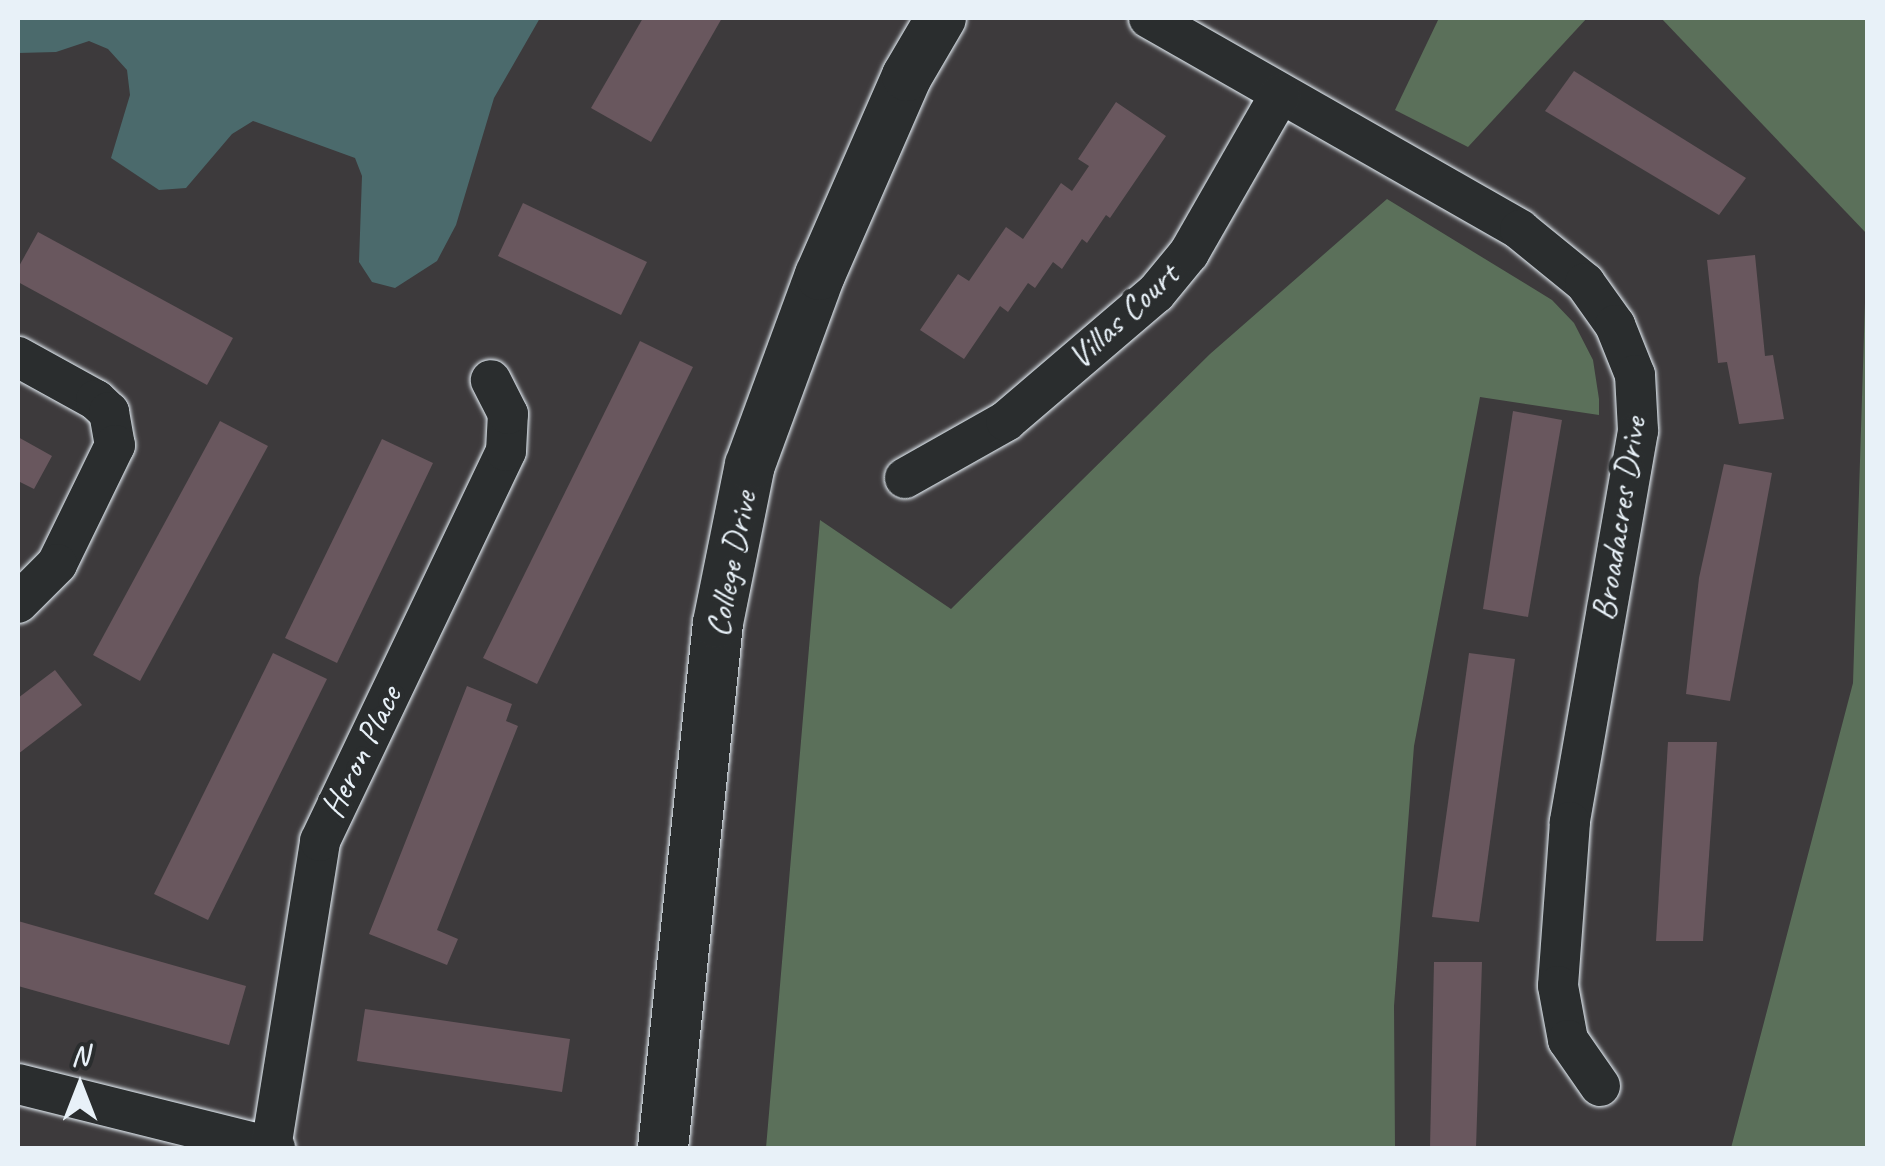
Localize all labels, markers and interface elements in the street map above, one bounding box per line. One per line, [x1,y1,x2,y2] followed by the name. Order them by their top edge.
[1059,254,1187,378] street label: Villas Court
[1582,414,1656,624] street label: Broadacres Drive
[696,488,766,640] street label: College Drive
[311,679,411,825] street label: Heron Place
[30,1036,130,1136] north arrow
[71,1038,89,1073] text: N

